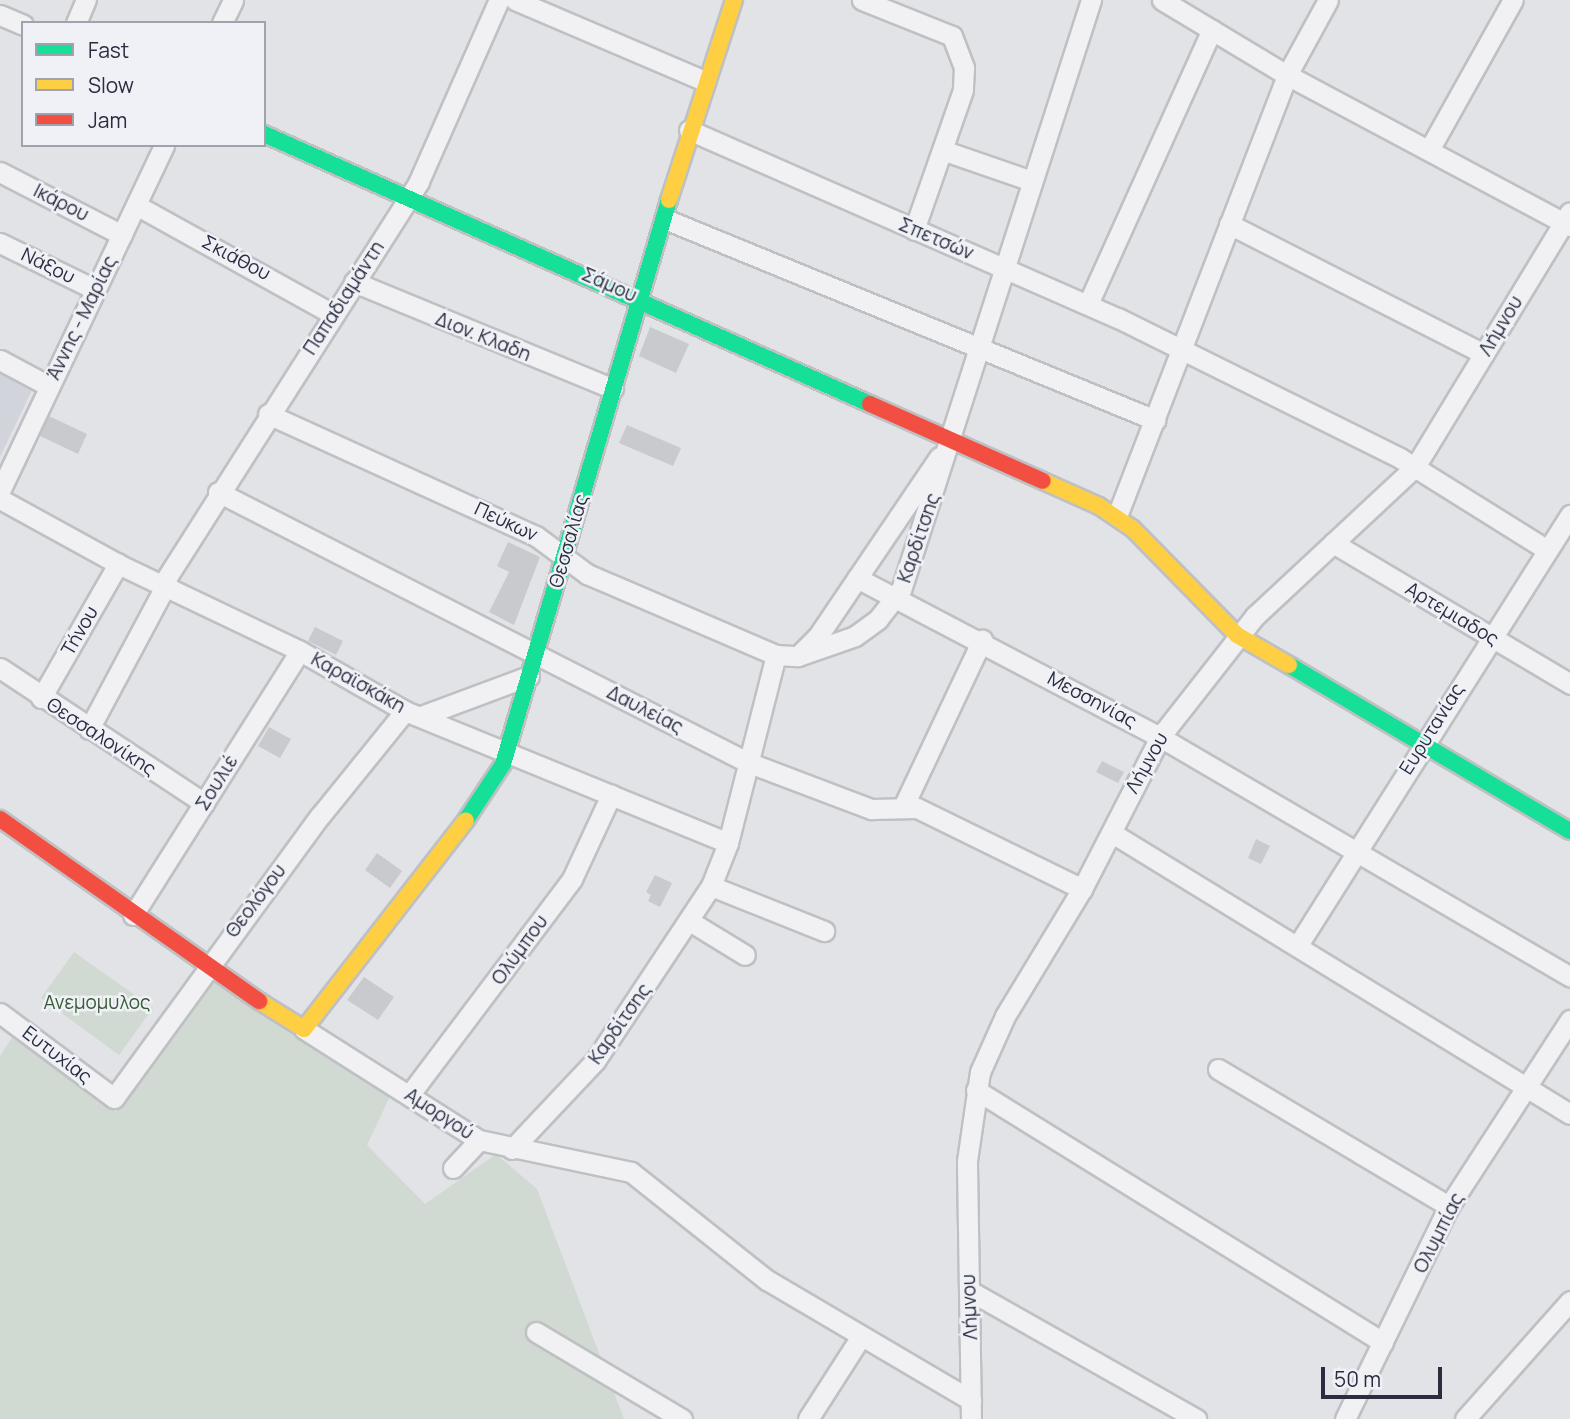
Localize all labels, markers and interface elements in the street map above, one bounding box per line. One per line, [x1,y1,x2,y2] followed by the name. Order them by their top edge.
[21,21,266,147] legend
[88,36,129,64] text: Fast
[88,71,134,99] text: Slow
[88,106,127,134] text: Jam
[30,179,92,227] street label: Ικάρου
[895,213,977,265] street label: Σπετσών
[198,230,274,286] street label: Σκιάθου
[299,237,389,359] street label: Παπαδιαμάντη
[17,243,79,289] street label: Νάξου
[42,252,122,384] street label: Άννης - Μαρίας
[578,263,640,307] street label: Σάμου
[1474,292,1528,360] street label: Λήμνου
[432,308,534,366] street label: Διον. Κλαδη
[893,490,945,586] street label: Καρδίτσης
[545,492,593,590] street label: Θεσσαλίας
[471,497,541,547] street label: Πεύκων
[1401,577,1503,651] street label: Αρτεμιαδος
[57,602,103,660] street label: Τήνου
[307,648,409,718] street label: Καραϊσκάκη
[1043,667,1141,733] street label: Μεσσηνίας
[1395,679,1469,779] street label: Ευρυτανίας
[603,681,687,739] street label: Δαυλείας
[42,693,160,781] street label: Θεσσαλονίκης
[1121,729,1173,797] street label: Λήμνου
[191,751,243,815] street label: Σουλιέ
[221,860,291,942] street label: Θεολόγου
[487,911,553,989] street label: Ολύμπου
[584,979,656,1069] street label: Καρδίτσης
[44,992,150,1014] park label: Ανεμομυλος
[18,1022,96,1088] street label: Ευτυχίας
[400,1083,478,1145] street label: Αμοργού
[1409,1189,1469,1277] street label: Ολυμπίας
[957,1274,983,1340] street label: Λήμνου
[1325,1352,1446,1396] scale bar
[1334,1365,1381,1393] text: 50 m

